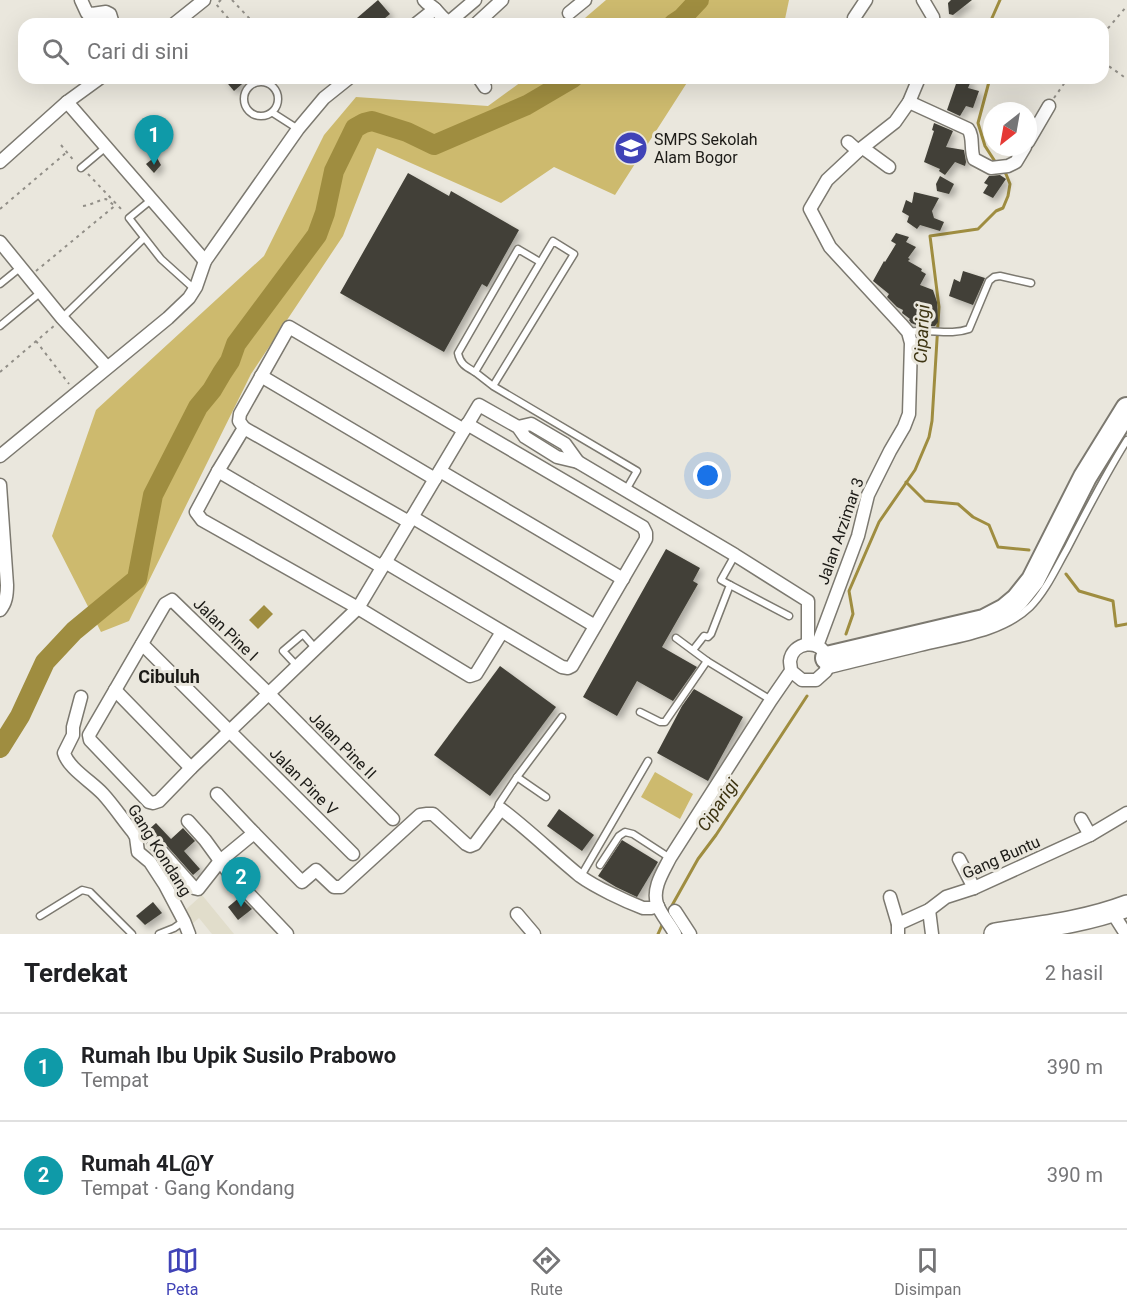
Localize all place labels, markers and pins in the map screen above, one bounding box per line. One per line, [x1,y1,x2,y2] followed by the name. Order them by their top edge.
[134,116,174,165] pin: 1
[613,130,649,166] school or university icon: SMPS Sekolah Alam Bogor
[654,130,758,167] place label: SMPS Sekolah Alam Bogor
[222,858,260,907] pin: 2

